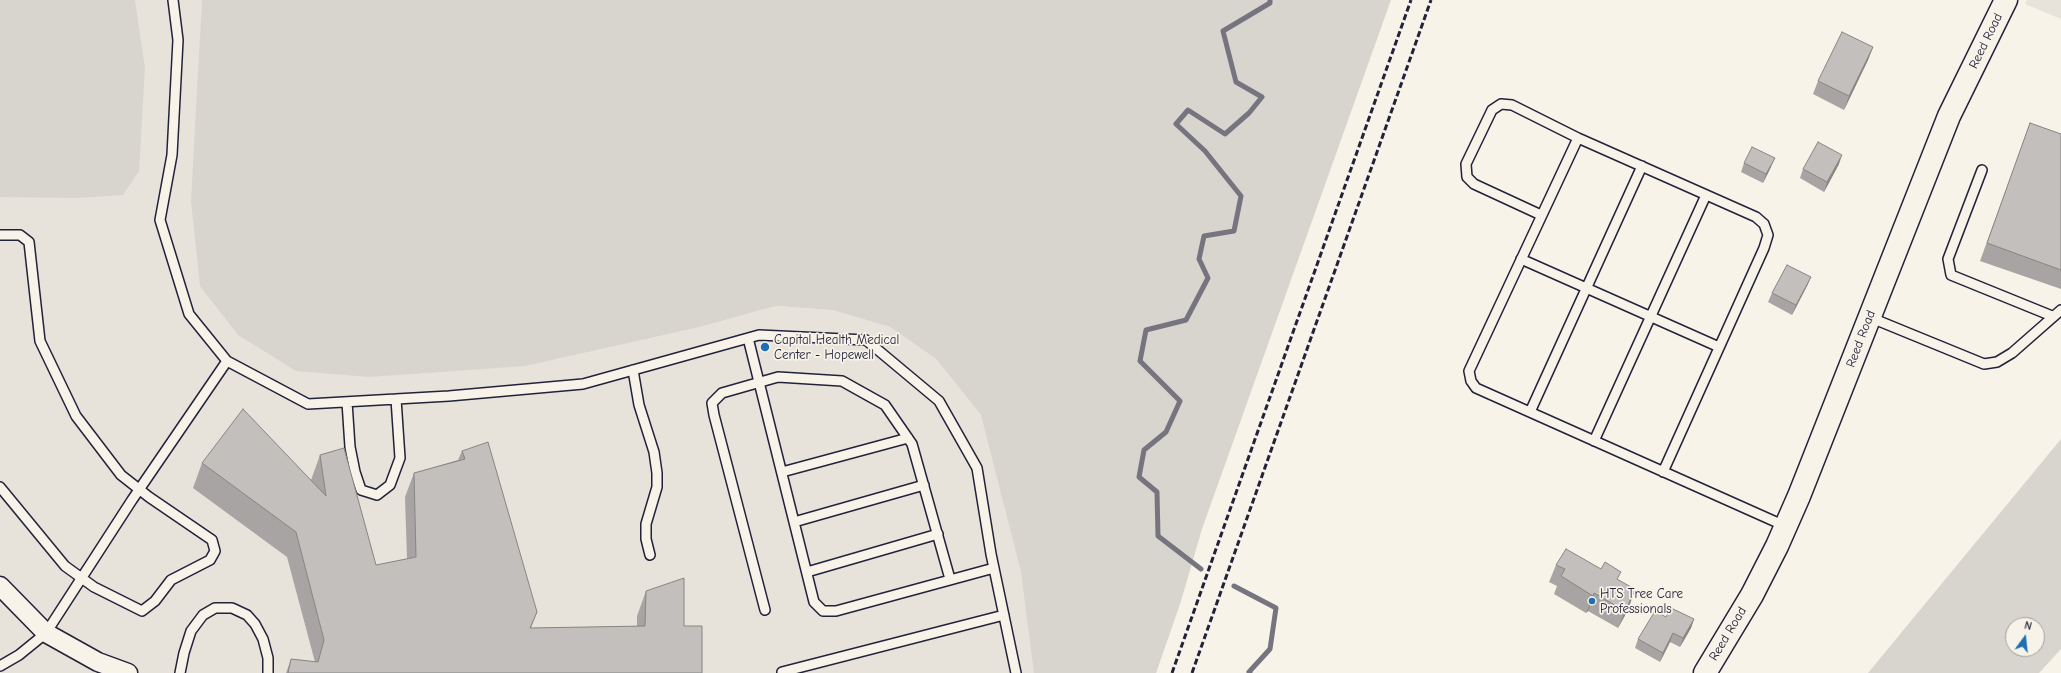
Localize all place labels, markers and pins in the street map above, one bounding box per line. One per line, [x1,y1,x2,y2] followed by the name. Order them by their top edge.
[774,332,899,363] place label: Capital Health Medical Center - Hopewell
[759,341,771,353] marker: Capital Health Medical Center - Hopewell
[1600,586,1683,617] place label: HTS Tree Care Professionals
[1587,596,1597,606] marker: HTS Tree Care Professionals

